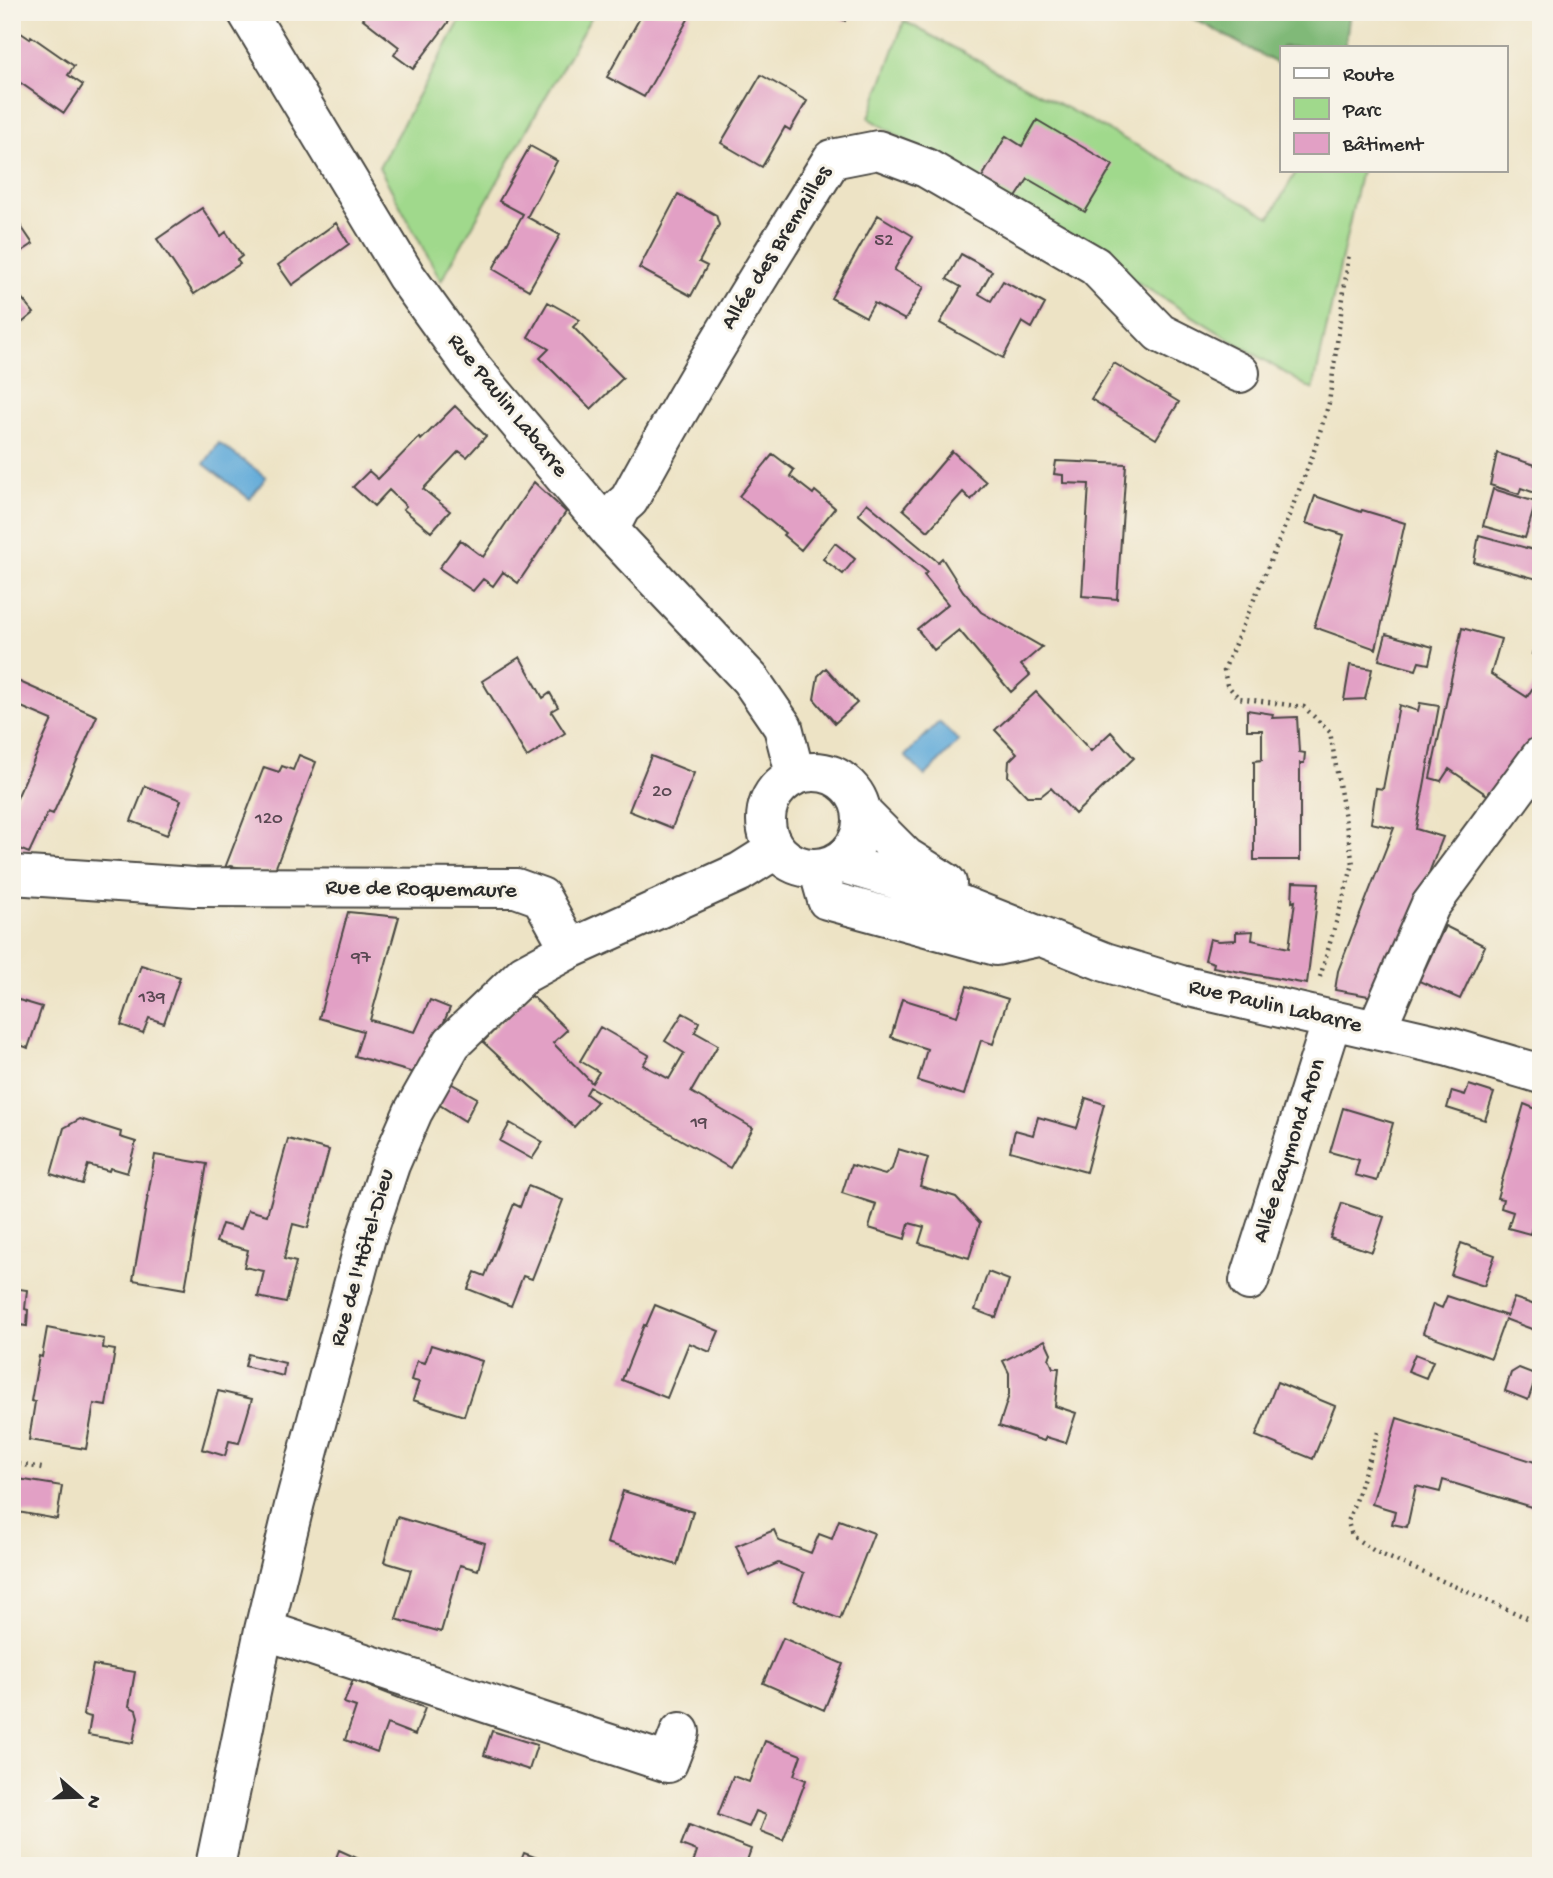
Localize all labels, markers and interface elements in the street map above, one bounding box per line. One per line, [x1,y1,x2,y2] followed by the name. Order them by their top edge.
[1280,46,1508,172] legend
[1343,64,1395,89] text: Route
[1342,100,1382,125] text: Parc
[1342,134,1425,159] text: Bâtiment
[716,160,839,335] street label: Allée des Bremailles
[874,230,894,253] house number: 52
[441,329,574,484] street label: Rue Paulin Labarre
[652,781,672,804] house number: 20
[254,808,283,831] house number: 120
[325,875,518,905] street label: Rue de Roquemaure
[350,947,372,970] house number: 97
[1186,974,1365,1040] street label: Rue Paulin Labarre
[137,987,166,1010] house number: 139
[1248,1056,1332,1246] street label: Allée Raymond Aron
[689,1112,708,1135] house number: 19
[325,1166,401,1350] street label: Rue de l'Hôtel-Dieu
[46,1762,116,1832] north arrow
[80,1792,106,1811] text: N

